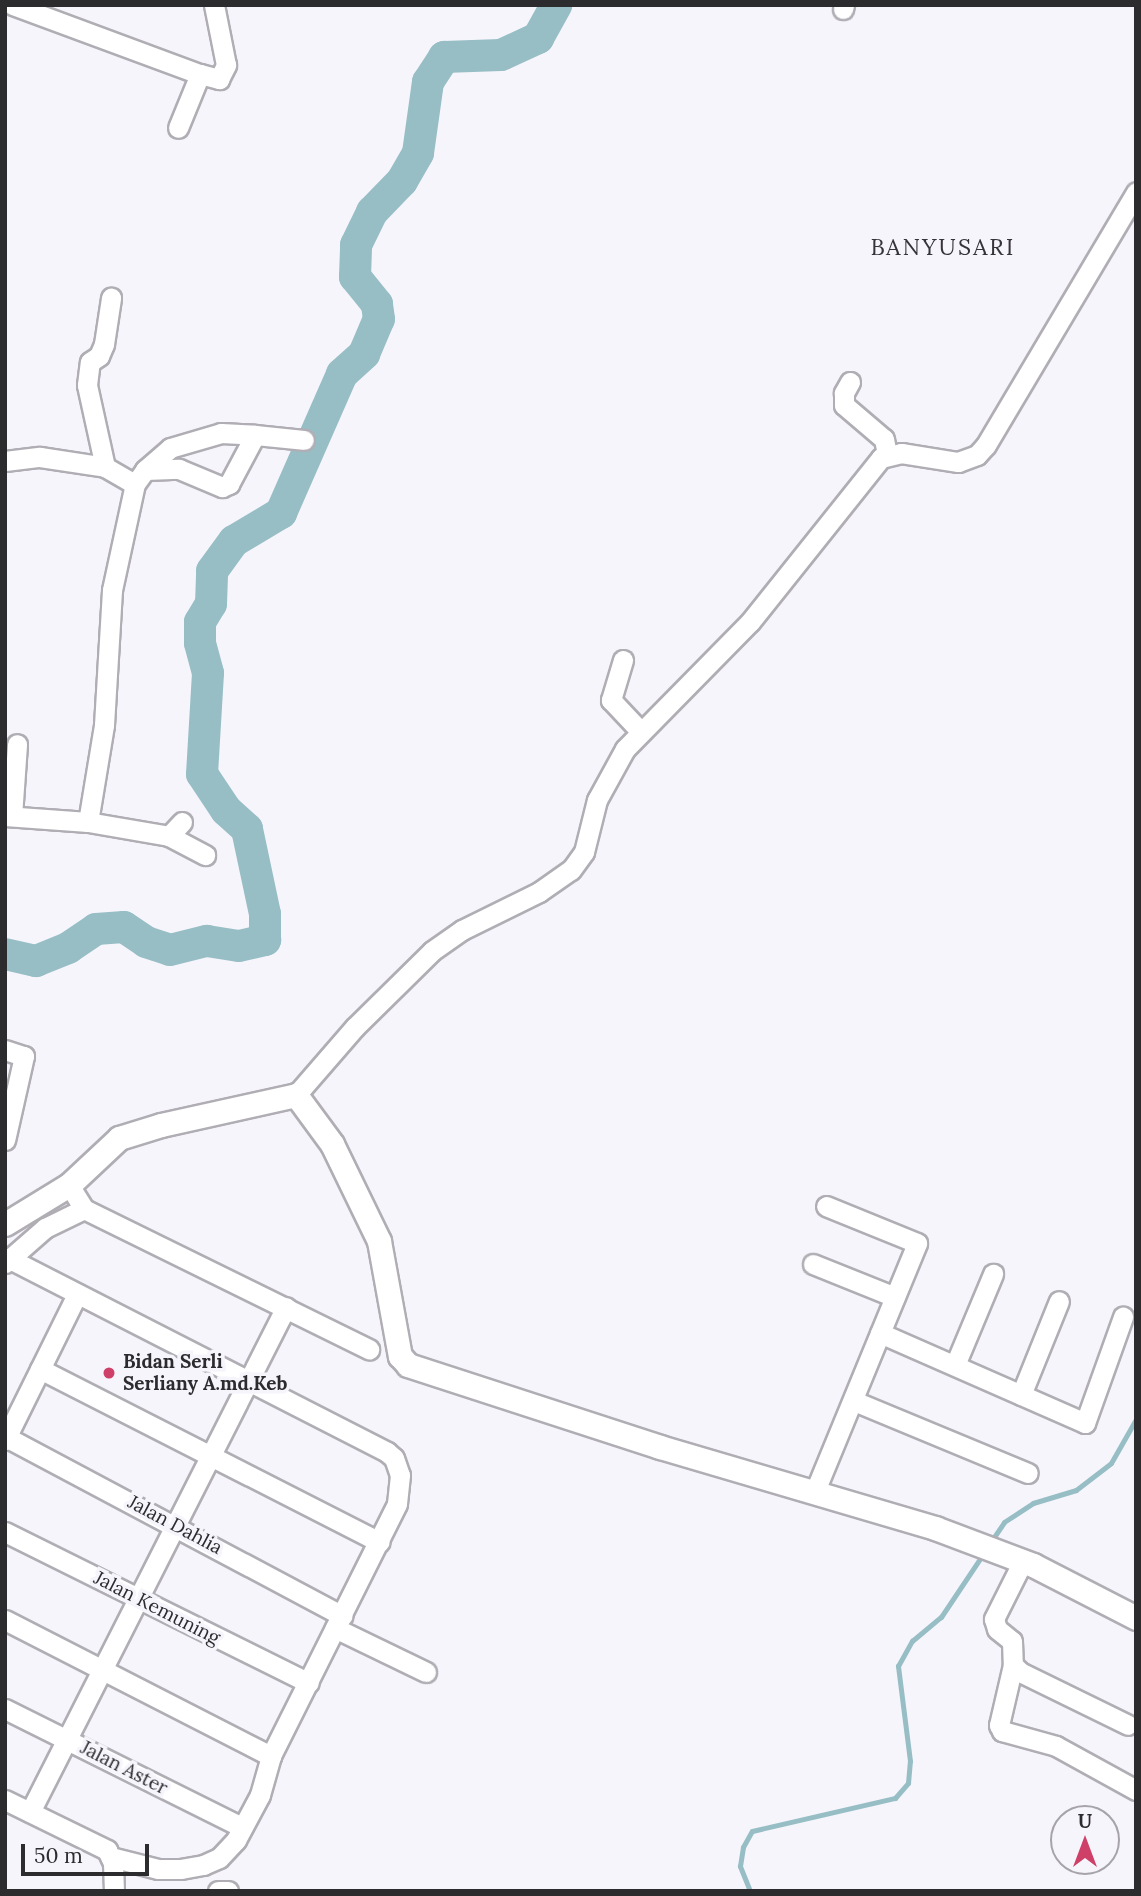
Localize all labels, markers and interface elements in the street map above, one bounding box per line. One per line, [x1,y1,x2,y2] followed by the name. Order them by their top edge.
[872,233,1014,261] district label: BANYUSARI
[123,1351,287,1395] place label: Bidan Serli Serliany A.md.Keb
[101,1365,117,1381] marker: Bidan Serli Serliany A.md.Keb
[124,1491,226,1559] street label: Jalan Dahlia
[90,1566,224,1650] street label: Jalan Kemuning
[77,1736,171,1800] street label: Jalan Aster
[1050,1805,1120,1875] north arrow
[1078,1809,1092,1833] text: U
[24,1829,152,1873] scale bar
[34,1842,83,1869] text: 50 m

